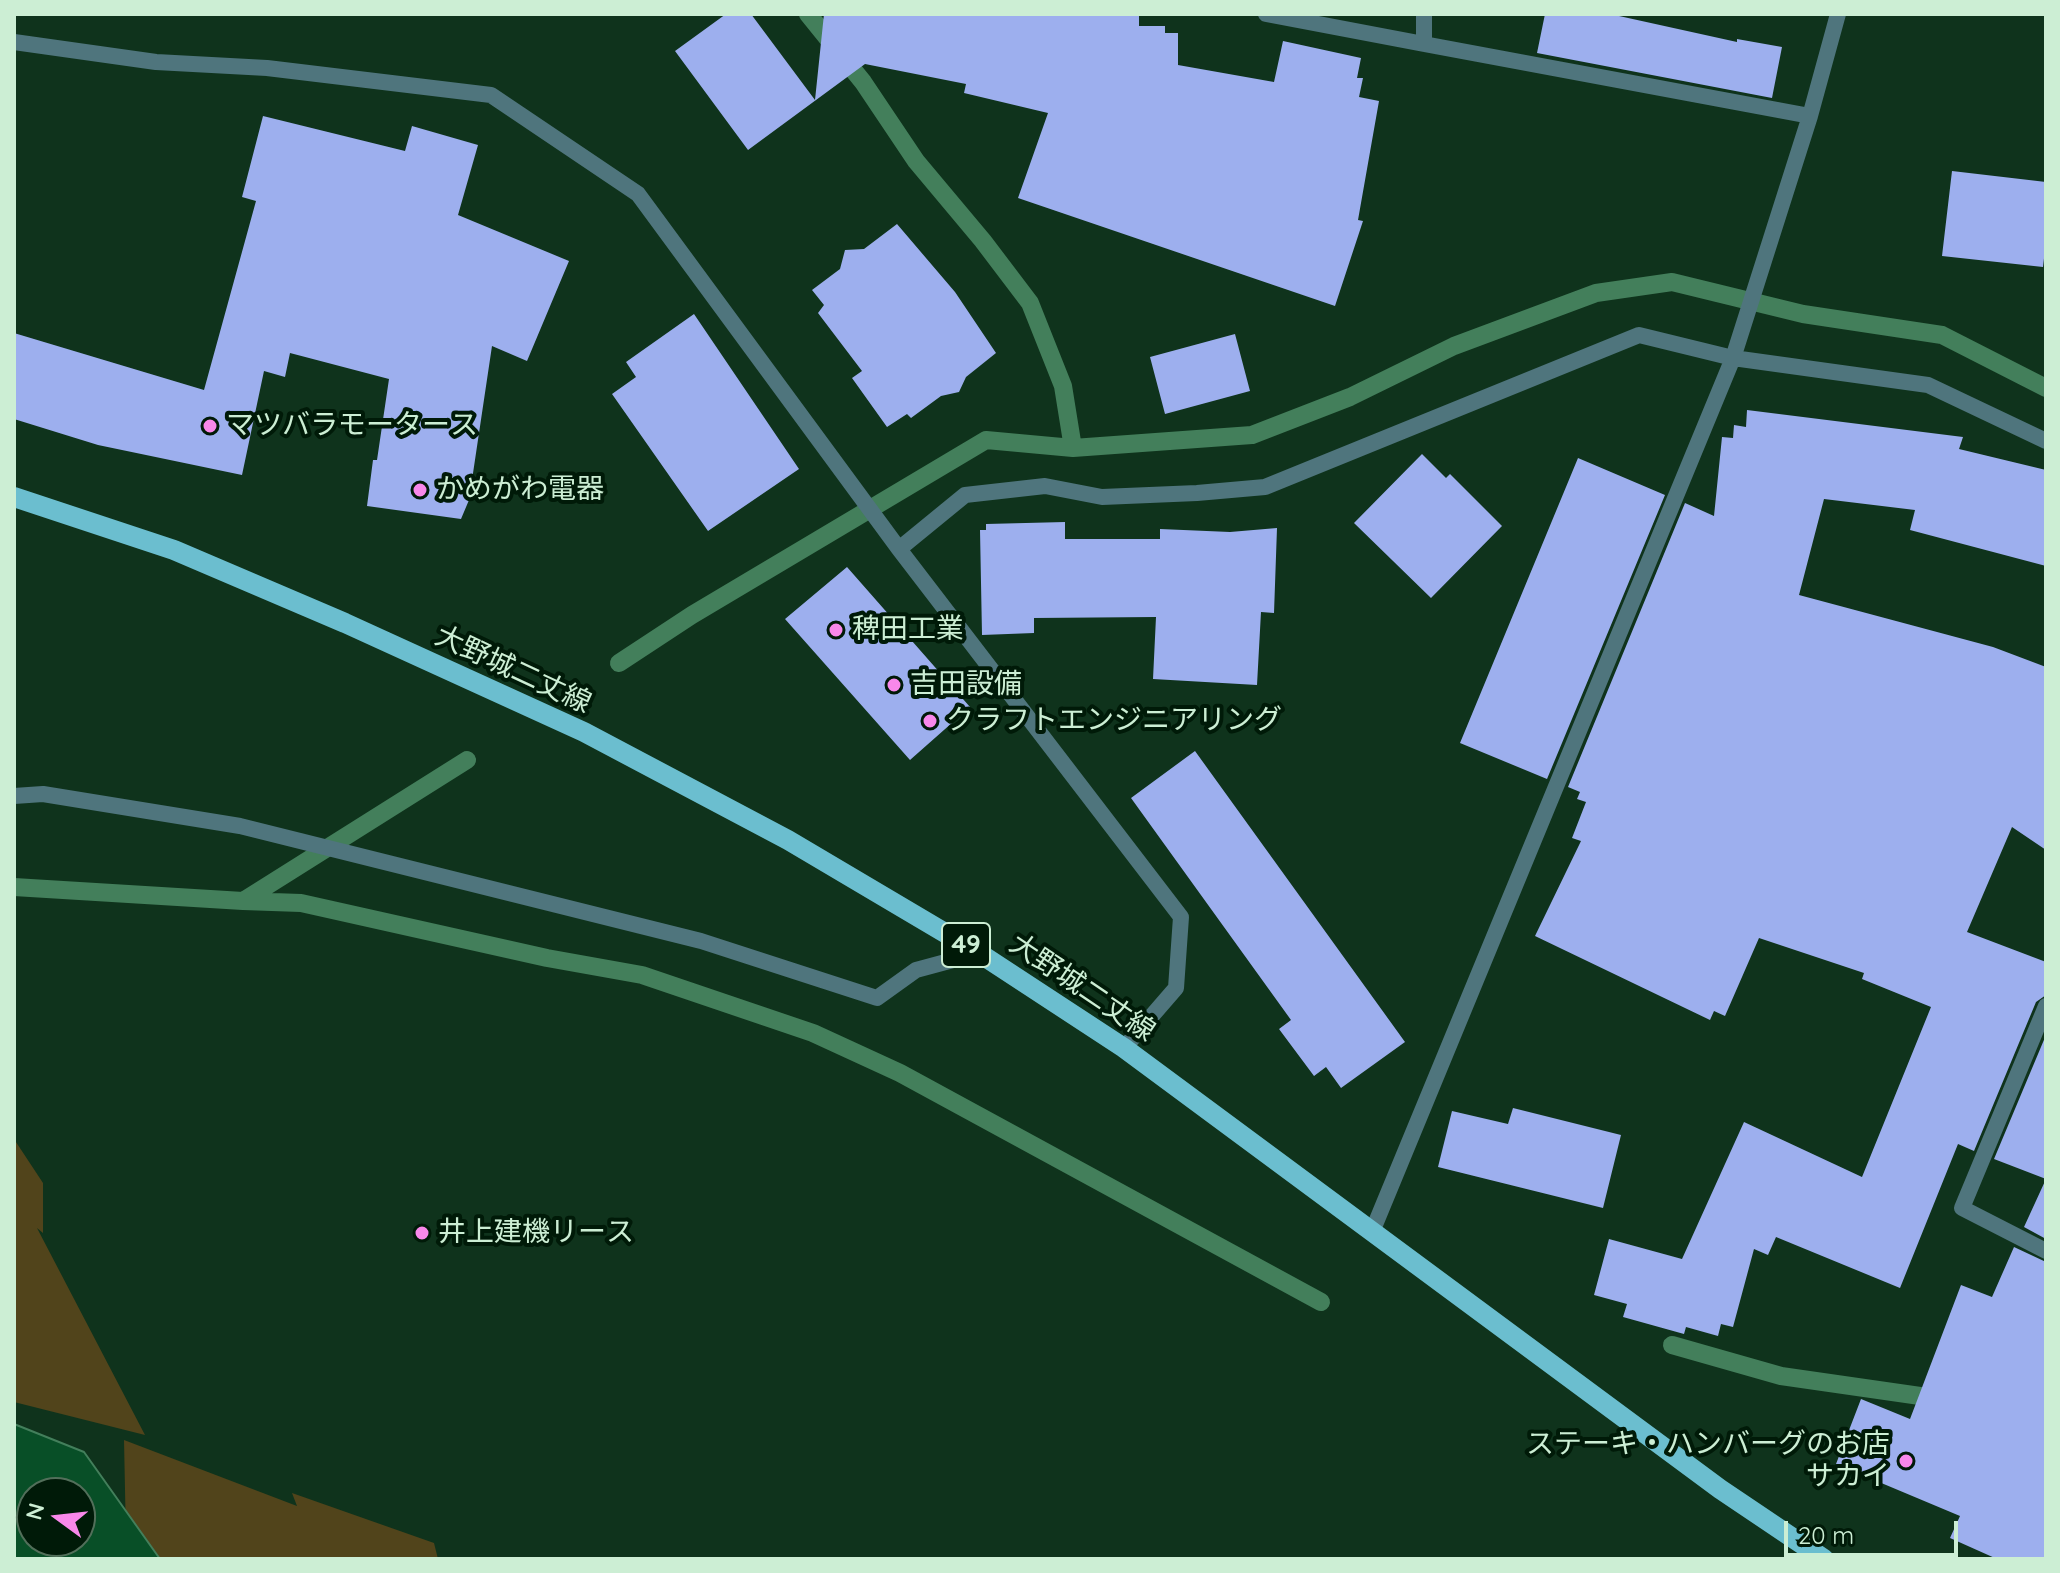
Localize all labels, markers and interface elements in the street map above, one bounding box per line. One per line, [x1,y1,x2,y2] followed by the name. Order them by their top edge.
[226,409,478,443] place label: マツバラモータース
[201,417,219,435] marker: マツバラモータース
[436,473,604,507] place label: かめがわ電器
[411,481,429,499] marker: かめがわ電器
[852,613,964,647] place label: 稗田工業
[430,619,596,721] street label: 大野城二丈線
[827,621,845,639] marker: 稗田工業
[910,668,1022,702] place label: 吉田設備
[885,676,903,694] marker: 吉田設備
[946,704,1282,738] place label: クラフトエンジニアリング
[921,712,939,730] marker: クラフトエンジニアリング
[942,923,990,967] road number: 49
[1003,927,1161,1049] street label: 大野城二丈線
[438,1216,634,1250] place label: 井上建機リース
[413,1224,431,1242] marker: 井上建機リース
[1526,1428,1890,1494] place label: ステーキ・ハンバーグのお店 サカイ
[1897,1452,1915,1470] marker: ステーキ・ハンバーグのお店 サカイ
[16,1477,96,1557] north arrow
[19,1500,50,1523] text: N
[1788,1505,1962,1555] scale bar
[1798,1520,1854,1550] text: 20 m

